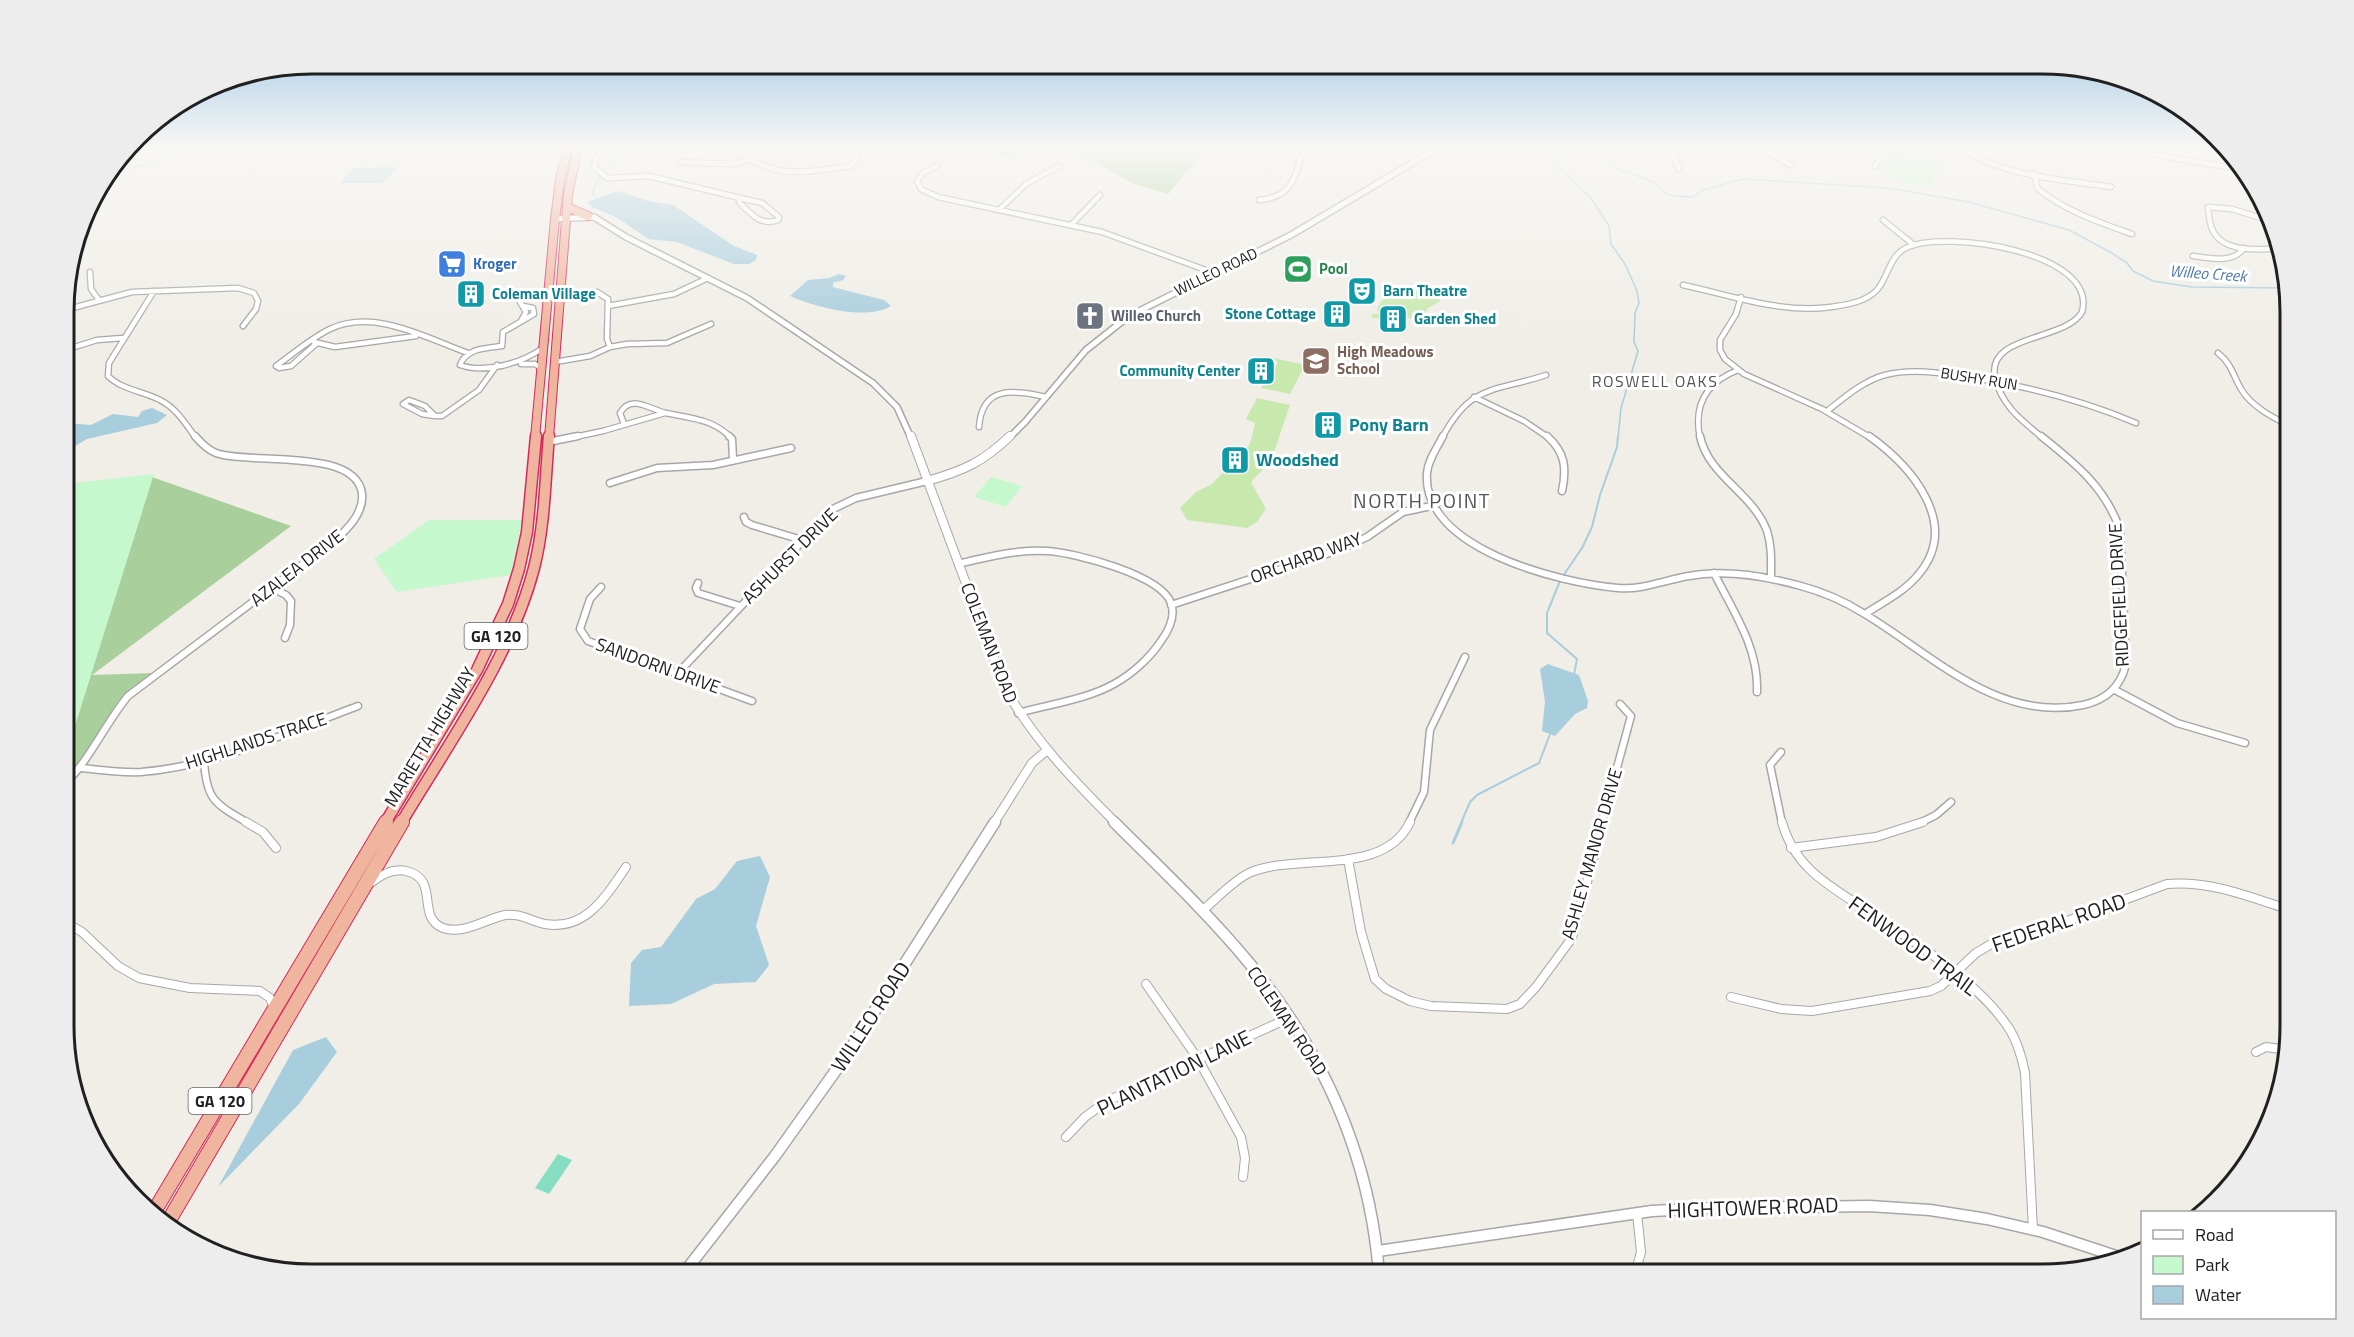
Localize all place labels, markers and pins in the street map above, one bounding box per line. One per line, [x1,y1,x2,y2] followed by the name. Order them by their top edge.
[436,248,468,280] supermarket icon: Kroger
[473,252,517,275] place label: Kroger
[1282,253,1314,285] sports icon: Pool
[1319,257,1348,280] place label: Pool
[1346,275,1378,307] theatre icon: Barn Theatre
[455,278,487,310] building icon: Coleman Village
[1383,279,1468,302] place label: Barn Theatre
[492,282,596,305] place label: Coleman Village
[1321,298,1353,330] building icon: Stone Cottage
[1074,300,1106,332] church icon: Willeo Church
[1225,302,1316,325] place label: Stone Cottage
[1377,303,1409,335] building icon: Garden Shed
[1111,304,1201,327] place label: Willeo Church
[1414,307,1496,330] place label: Garden Shed
[1337,340,1434,380] place label: High Meadows School
[1300,345,1332,377] school or university icon: High Meadows School
[1245,355,1277,387] building icon: Community Center
[1119,359,1240,382] place label: Community Center
[1312,409,1344,441] building icon: Pony Barn
[1349,411,1429,438] place label: Pony Barn
[1219,444,1251,476] building icon: Woodshed
[1256,446,1339,473] place label: Woodshed

